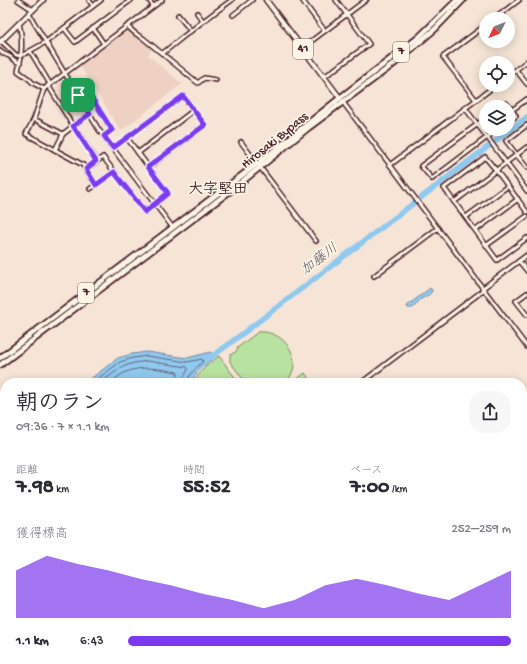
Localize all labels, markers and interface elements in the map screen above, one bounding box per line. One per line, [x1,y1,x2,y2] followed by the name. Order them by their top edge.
[479,12,515,48] north arrow
[479,12,515,136] map controls
[293,39,313,59] road number: 41
[393,42,409,62] road number: 7
[479,56,515,92] button: locate
[61,78,95,112] pin
[67,84,89,106] icon: arrive
[479,100,515,136] button: layers
[239,109,312,172] street label: Hirosaki Bypass
[188,180,248,199] district label: 大字堅田
[298,240,342,279] water label: 加藤川
[78,283,94,303] road number: 7
[469,391,511,433] button: share
[16,392,104,418] text: 朝のラン
[16,420,109,435] text: 09:36 · 7 × 1.1 km
[16,465,38,477] text: 距離
[183,465,205,477] text: 時間
[350,465,382,477] text: ペース
[16,477,54,500] text: 7.98
[183,477,231,500] text: 55:52
[350,477,389,500] text: 7:00
[54,484,69,496] text: km
[389,484,407,496] text: /km
[451,522,511,537] text: 252–259 m
[16,527,68,542] text: 獲得標高
[16,634,49,649] text: 1.1 km
[80,634,104,649] text: 6:43

